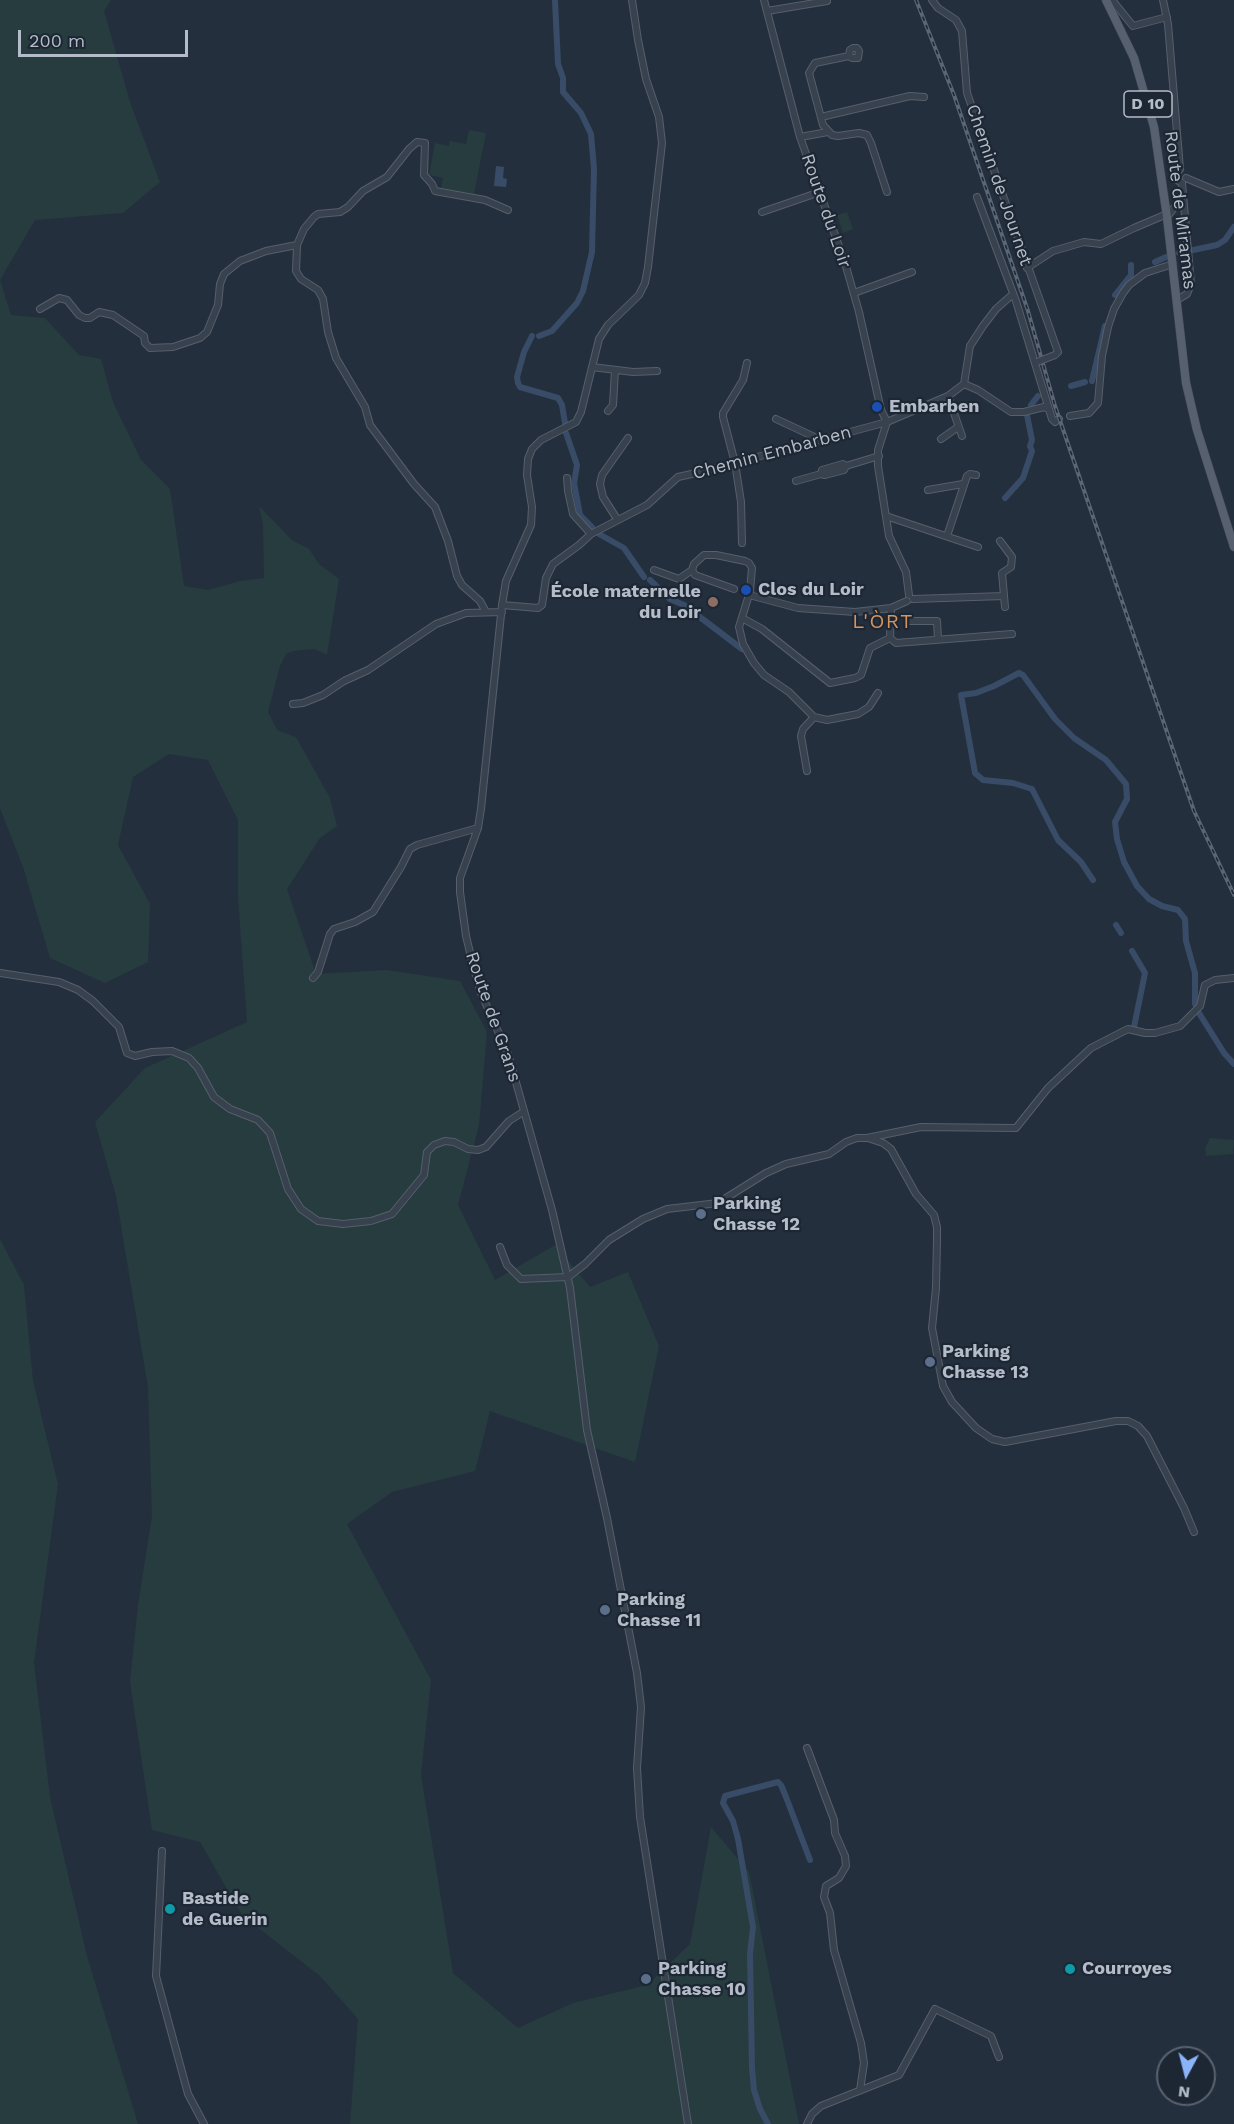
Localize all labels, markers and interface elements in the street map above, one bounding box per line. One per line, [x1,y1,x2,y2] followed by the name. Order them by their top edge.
[21,18,190,56] scale bar
[29,30,85,51] text: 200 m
[1124,91,1172,117] road number: D 10
[961,102,1037,268] street label: Chemin de Journet
[1160,129,1200,291] street label: Route de Miramas
[796,151,856,271] street label: Route du Loir
[889,396,980,418] place label: Embarben
[870,400,884,414] marker: Embarben
[690,421,854,485] street label: Chemin Embarben
[758,579,864,601] place label: Clos du Loir
[551,581,701,624] place label: École maternelle du Loir
[739,583,753,597] marker: Clos du Loir
[706,595,720,609] marker: École maternelle du Loir
[852,610,914,634] district label: L'ÒRT
[461,949,525,1085] street label: Route de Grans
[713,1193,800,1236] place label: Parking Chasse 12
[694,1207,708,1221] marker: Parking Chasse 12
[942,1341,1029,1384] place label: Parking Chasse 13
[923,1355,937,1369] marker: Parking Chasse 13
[617,1589,701,1632] place label: Parking Chasse 11
[598,1603,612,1617] marker: Parking Chasse 11
[182,1888,268,1930] place label: Bastide de Guerin
[163,1902,177,1916] marker: Bastide de Guerin
[658,1958,746,2000] place label: Parking Chasse 10
[1082,1958,1172,1980] place label: Courroyes
[1063,1962,1077,1976] marker: Courroyes
[639,1972,653,1986] marker: Parking Chasse 10
[1156,2046,1216,2106] north arrow
[1177,2082,1191,2103] text: N

